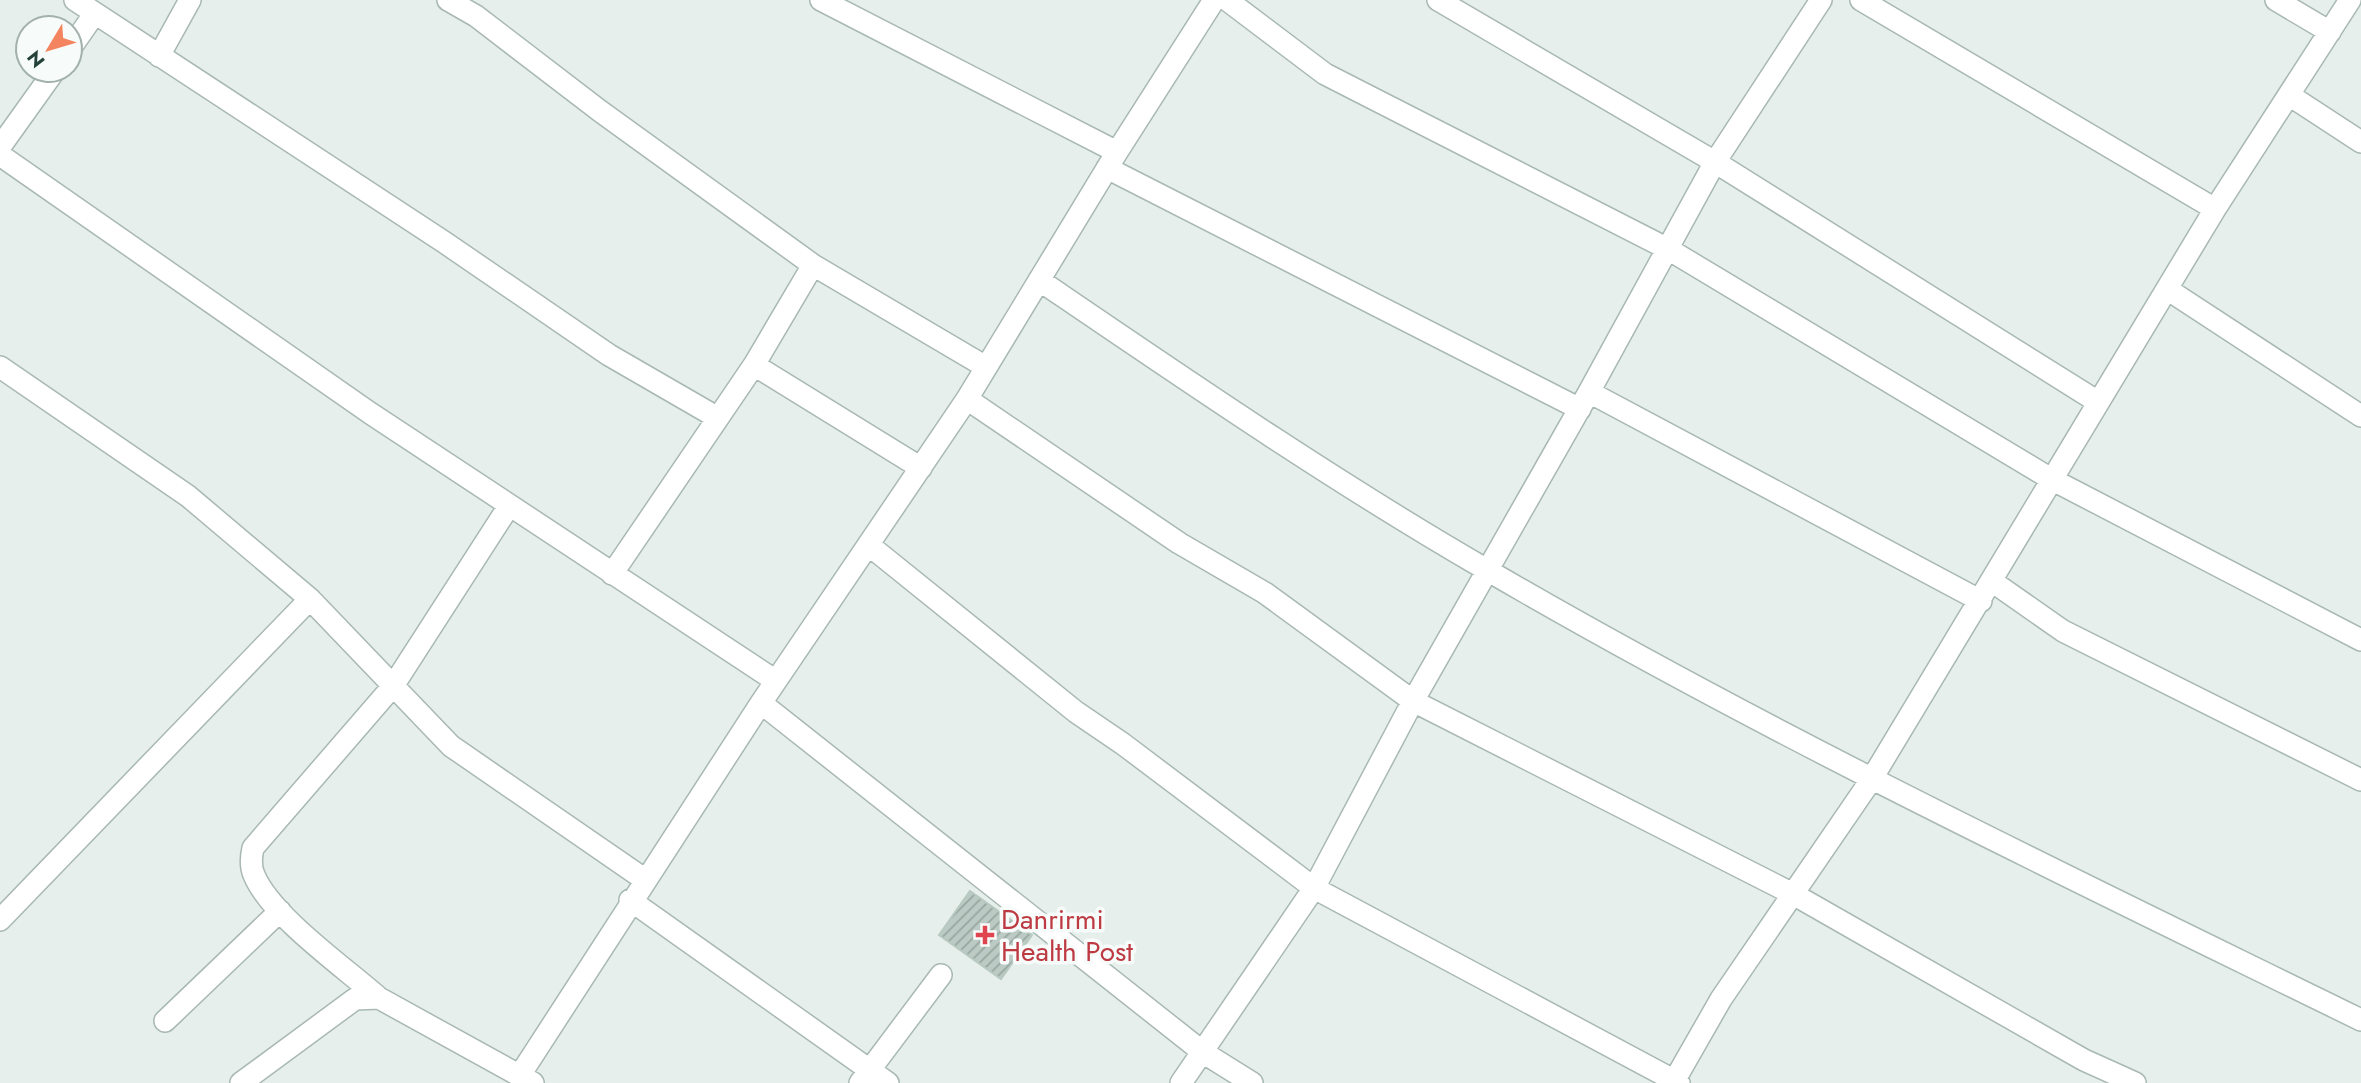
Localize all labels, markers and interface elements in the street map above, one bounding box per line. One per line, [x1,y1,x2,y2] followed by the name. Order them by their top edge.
[14,14,84,84] north arrow
[21,45,51,73] text: N
[1001,899,1133,972] place label: Danrirmi Health Post
[975,925,995,945] marker: Danrirmi Health Post

